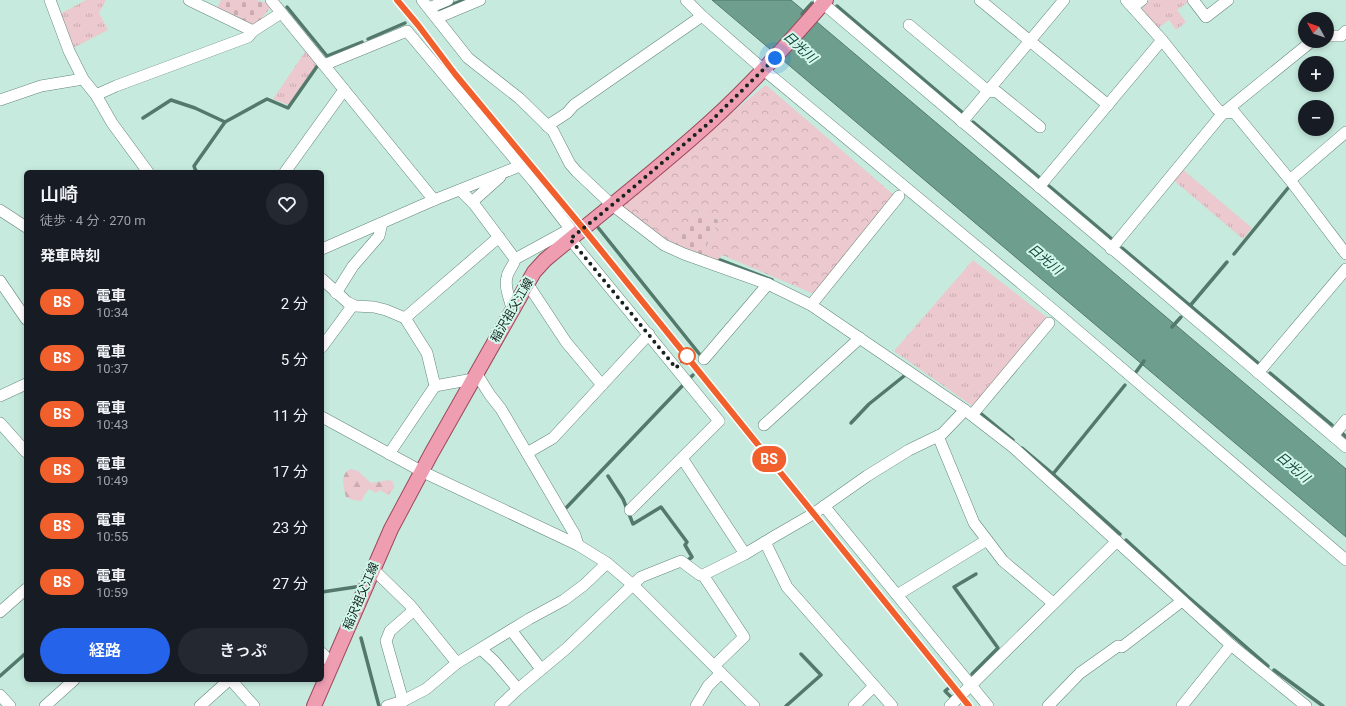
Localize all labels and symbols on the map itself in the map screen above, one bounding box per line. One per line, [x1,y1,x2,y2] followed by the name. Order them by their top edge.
[1298,12,1334,48] north arrow
[780,28,821,67] water label: 日光川
[765,48,785,68] your location
[1025,241,1066,279] water label: 日光川
[488,275,536,345] street label: 稲沢祖父江線
[678,347,696,365] unlabelled marker
[751,446,787,472] line badge: BS
[1273,449,1314,487] water label: 日光川
[340,560,382,632] street label: 稲沢祖父江線

